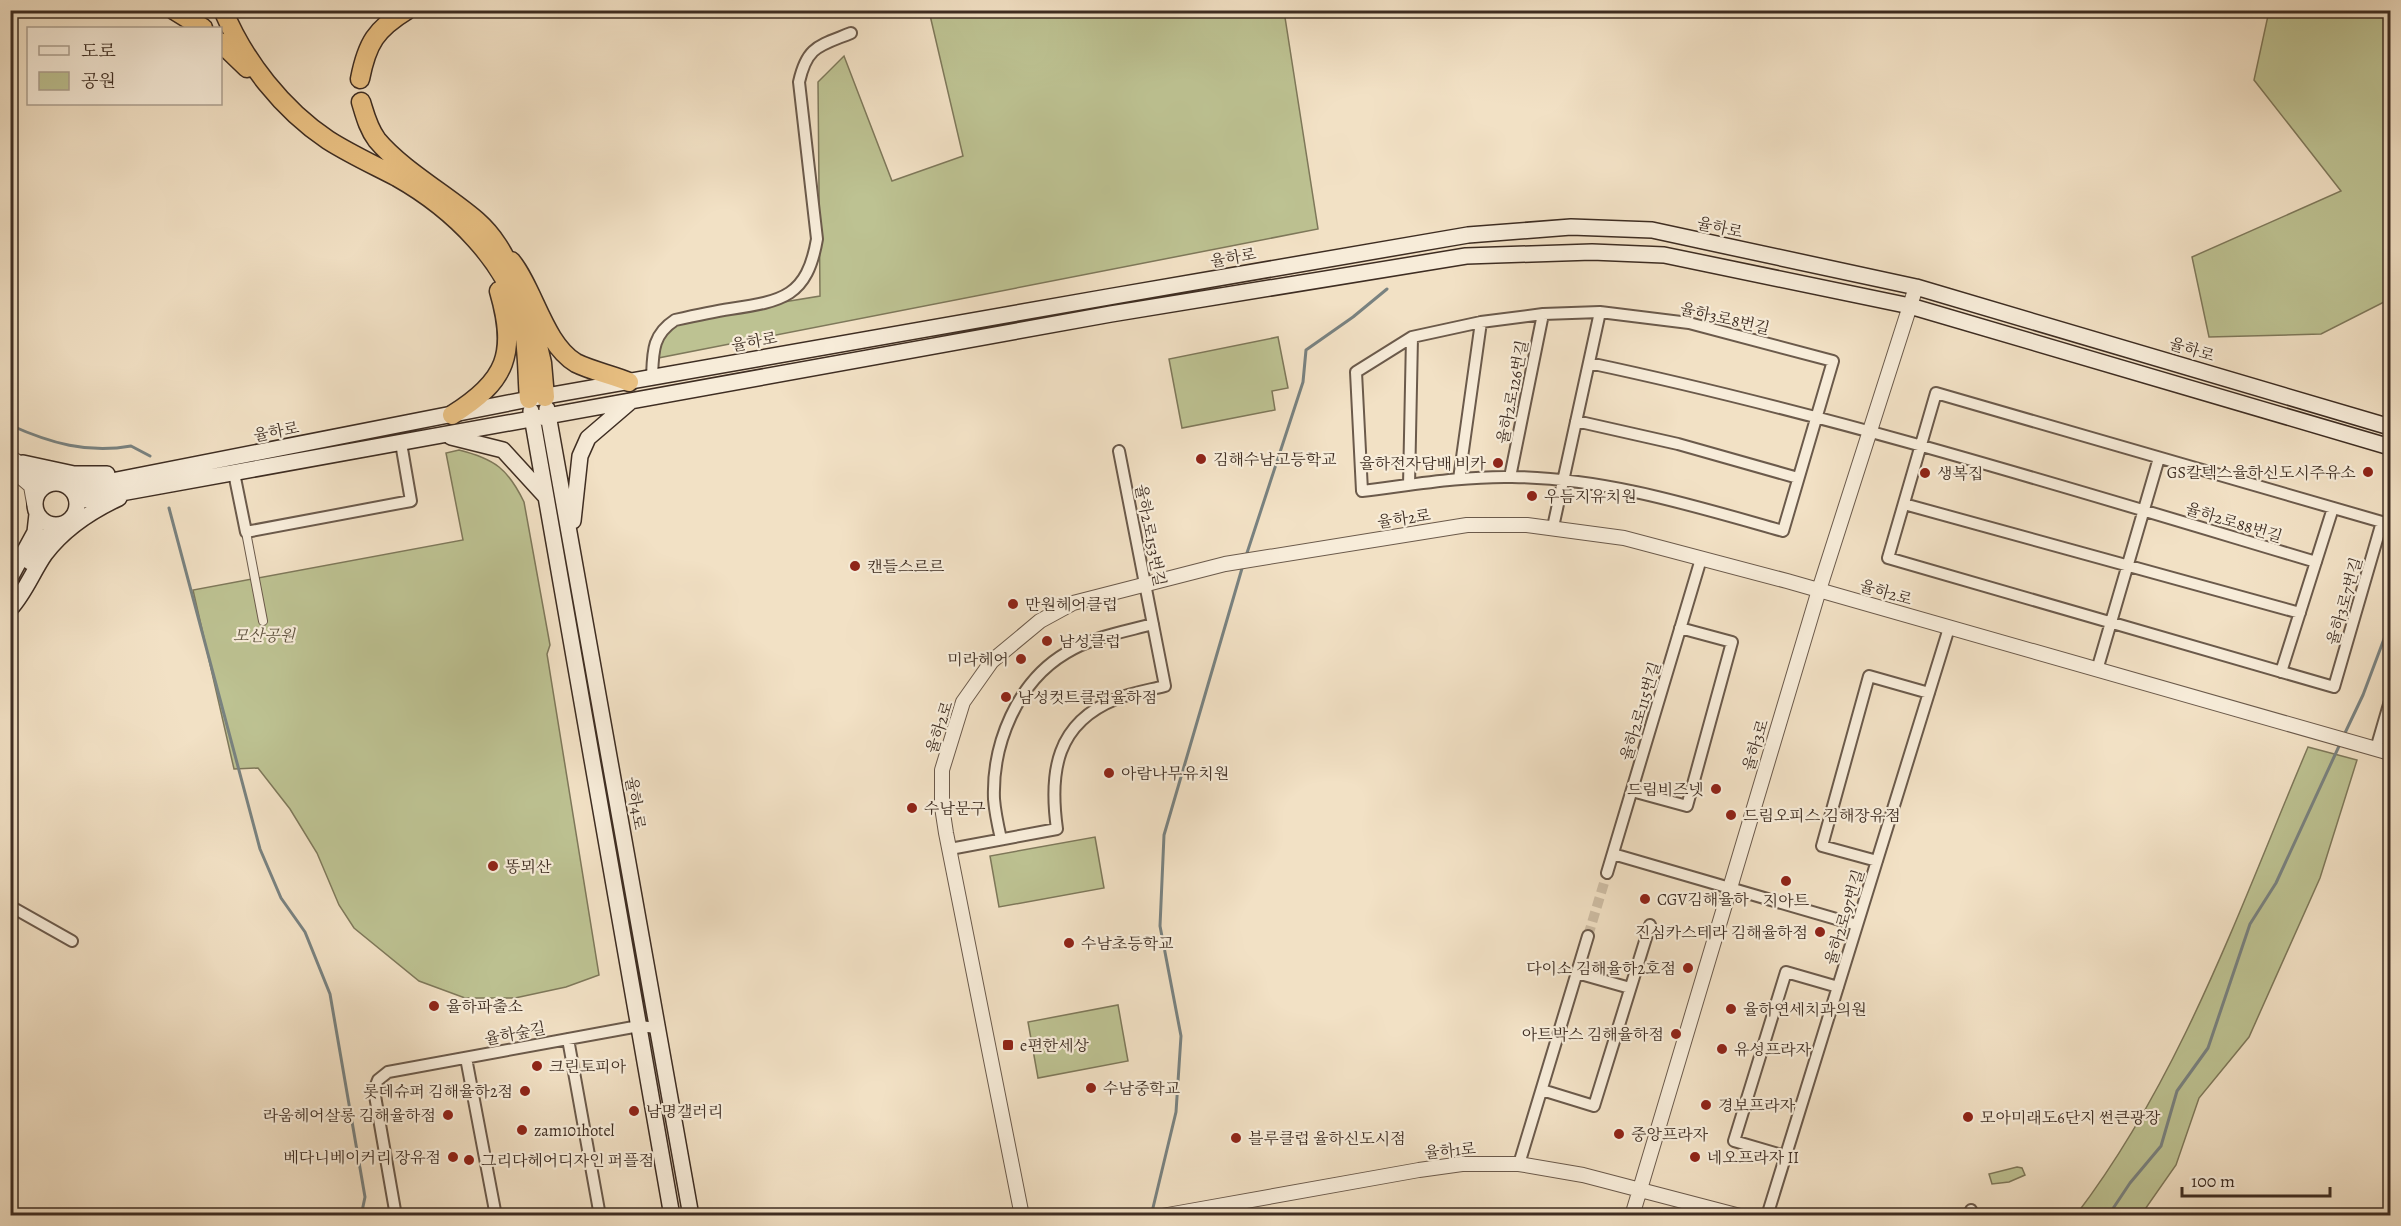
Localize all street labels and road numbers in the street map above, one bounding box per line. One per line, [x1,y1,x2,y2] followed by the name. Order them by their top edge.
[1695,212,1745,244] street label: 율하로
[1208,243,1258,273] street label: 율하로
[1678,298,1772,340] street label: 율하3로8번길
[729,327,779,357] street label: 율하로
[2166,333,2218,367] street label: 율하로
[1492,338,1534,446] street label: 율하2로126번길
[251,417,302,447] street label: 율하로
[1129,482,1171,588] street label: 율하2로153번길
[2182,498,2285,548] street label: 율하2로88번길
[1376,504,1433,534] street label: 율하2로
[2322,555,2368,648] street label: 율하3로7번길
[1857,575,1915,611] street label: 율하2로
[1615,659,1666,764] street label: 율하2로115번길
[921,698,959,756] street label: 율하2로
[1738,716,1774,774] street label: 율하3로
[620,775,651,832] street label: 율하4로
[1820,867,1870,968] street label: 율하2로97번길
[483,1017,548,1051] street label: 율하숲길
[1423,1138,1477,1164] street label: 율하1로

